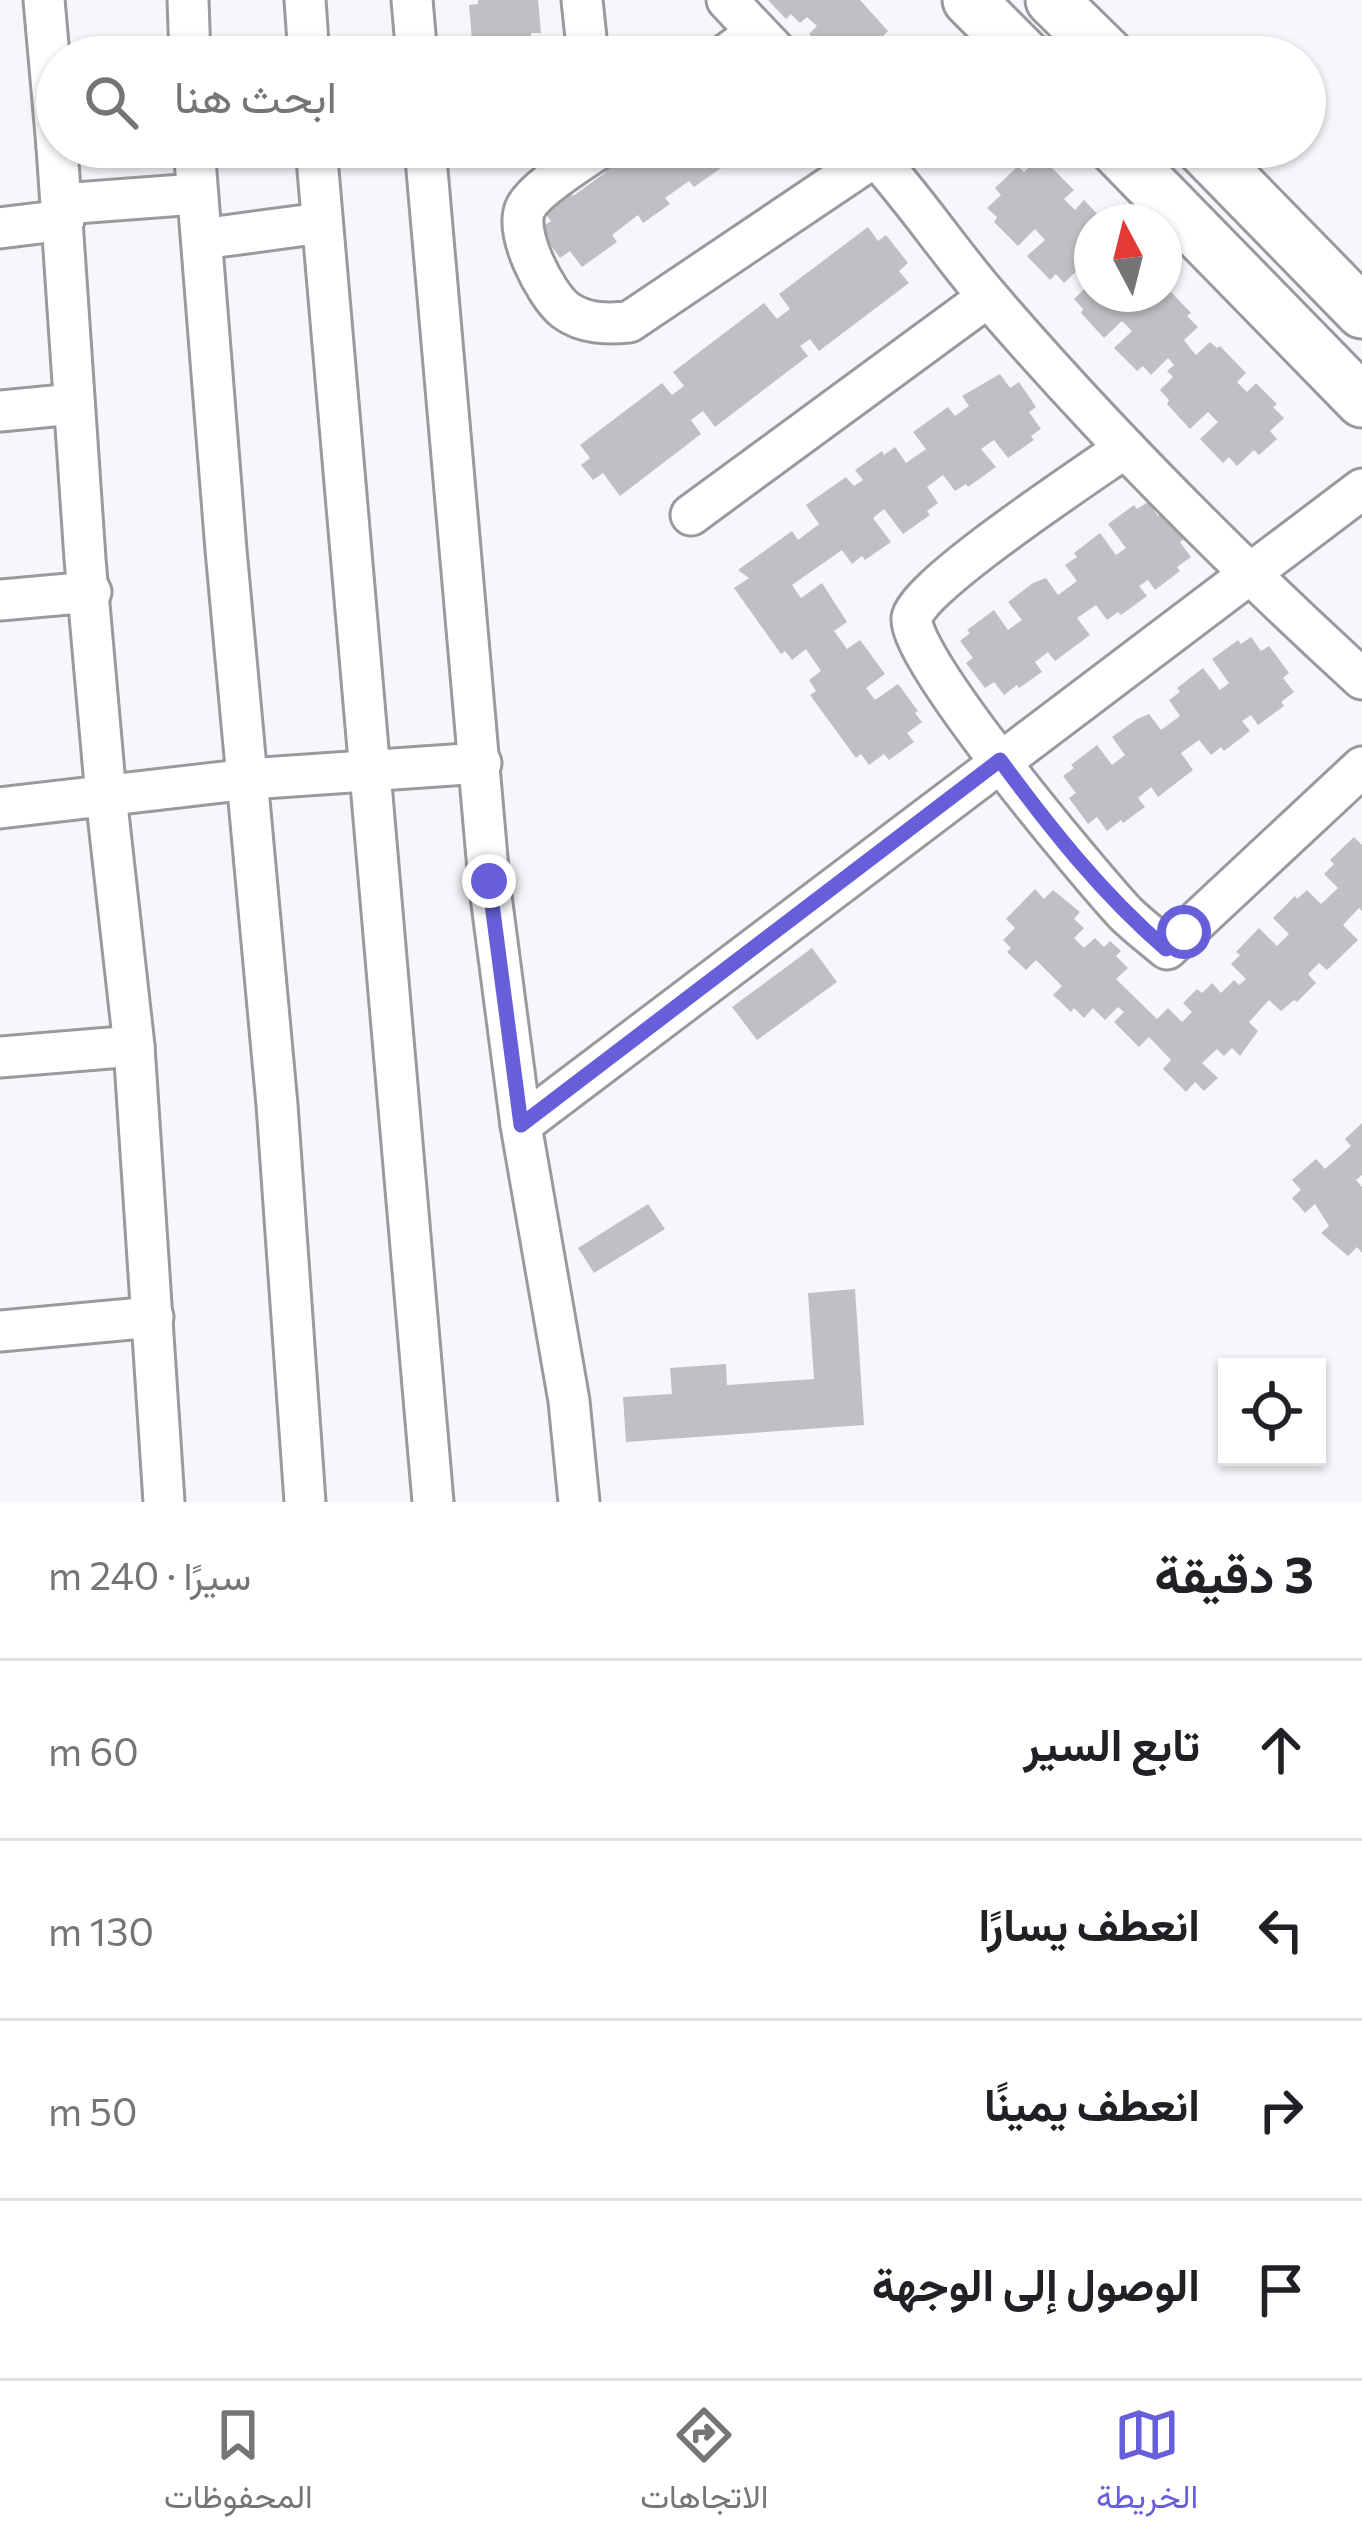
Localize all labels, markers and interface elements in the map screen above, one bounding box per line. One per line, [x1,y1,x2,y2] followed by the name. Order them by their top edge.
[36,36,1326,168] search box
[174,67,337,122] text: ابحث هنا
[78,69,144,135] icon: search
[1074,204,1182,312] north arrow
[462,854,516,908] route end
[1157,905,1211,959] route start
[1218,1358,1326,1466] map controls
[1218,1358,1326,1466] button: locate
[1154,1541,1314,1604] text: 3 دقيقة
[48,1550,251,1598] text: سيرًا · 240 m
[1024,1715,1200,1770] text: تابع السير
[1248,1717,1314,1783] icon: ahead
[48,1726,139,1774] text: 60 m
[978,1895,1200,1950] text: انعطف يسارًا
[1248,1897,1314,1963] icon: left
[48,1906,154,1954] text: 130 m
[984,2075,1200,2130] text: انعطف يمينًا
[1248,2077,1314,2143] icon: right
[48,2086,137,2134] text: 50 m
[872,2255,1200,2310] text: الوصول إلى الوجهة
[1248,2257,1314,2323] icon: arrive
[164,2402,313,2526] tab: المحفوظات
[640,2402,768,2526] tab: الاتجاهات
[1096,2402,1198,2526] tab: الخريطة

